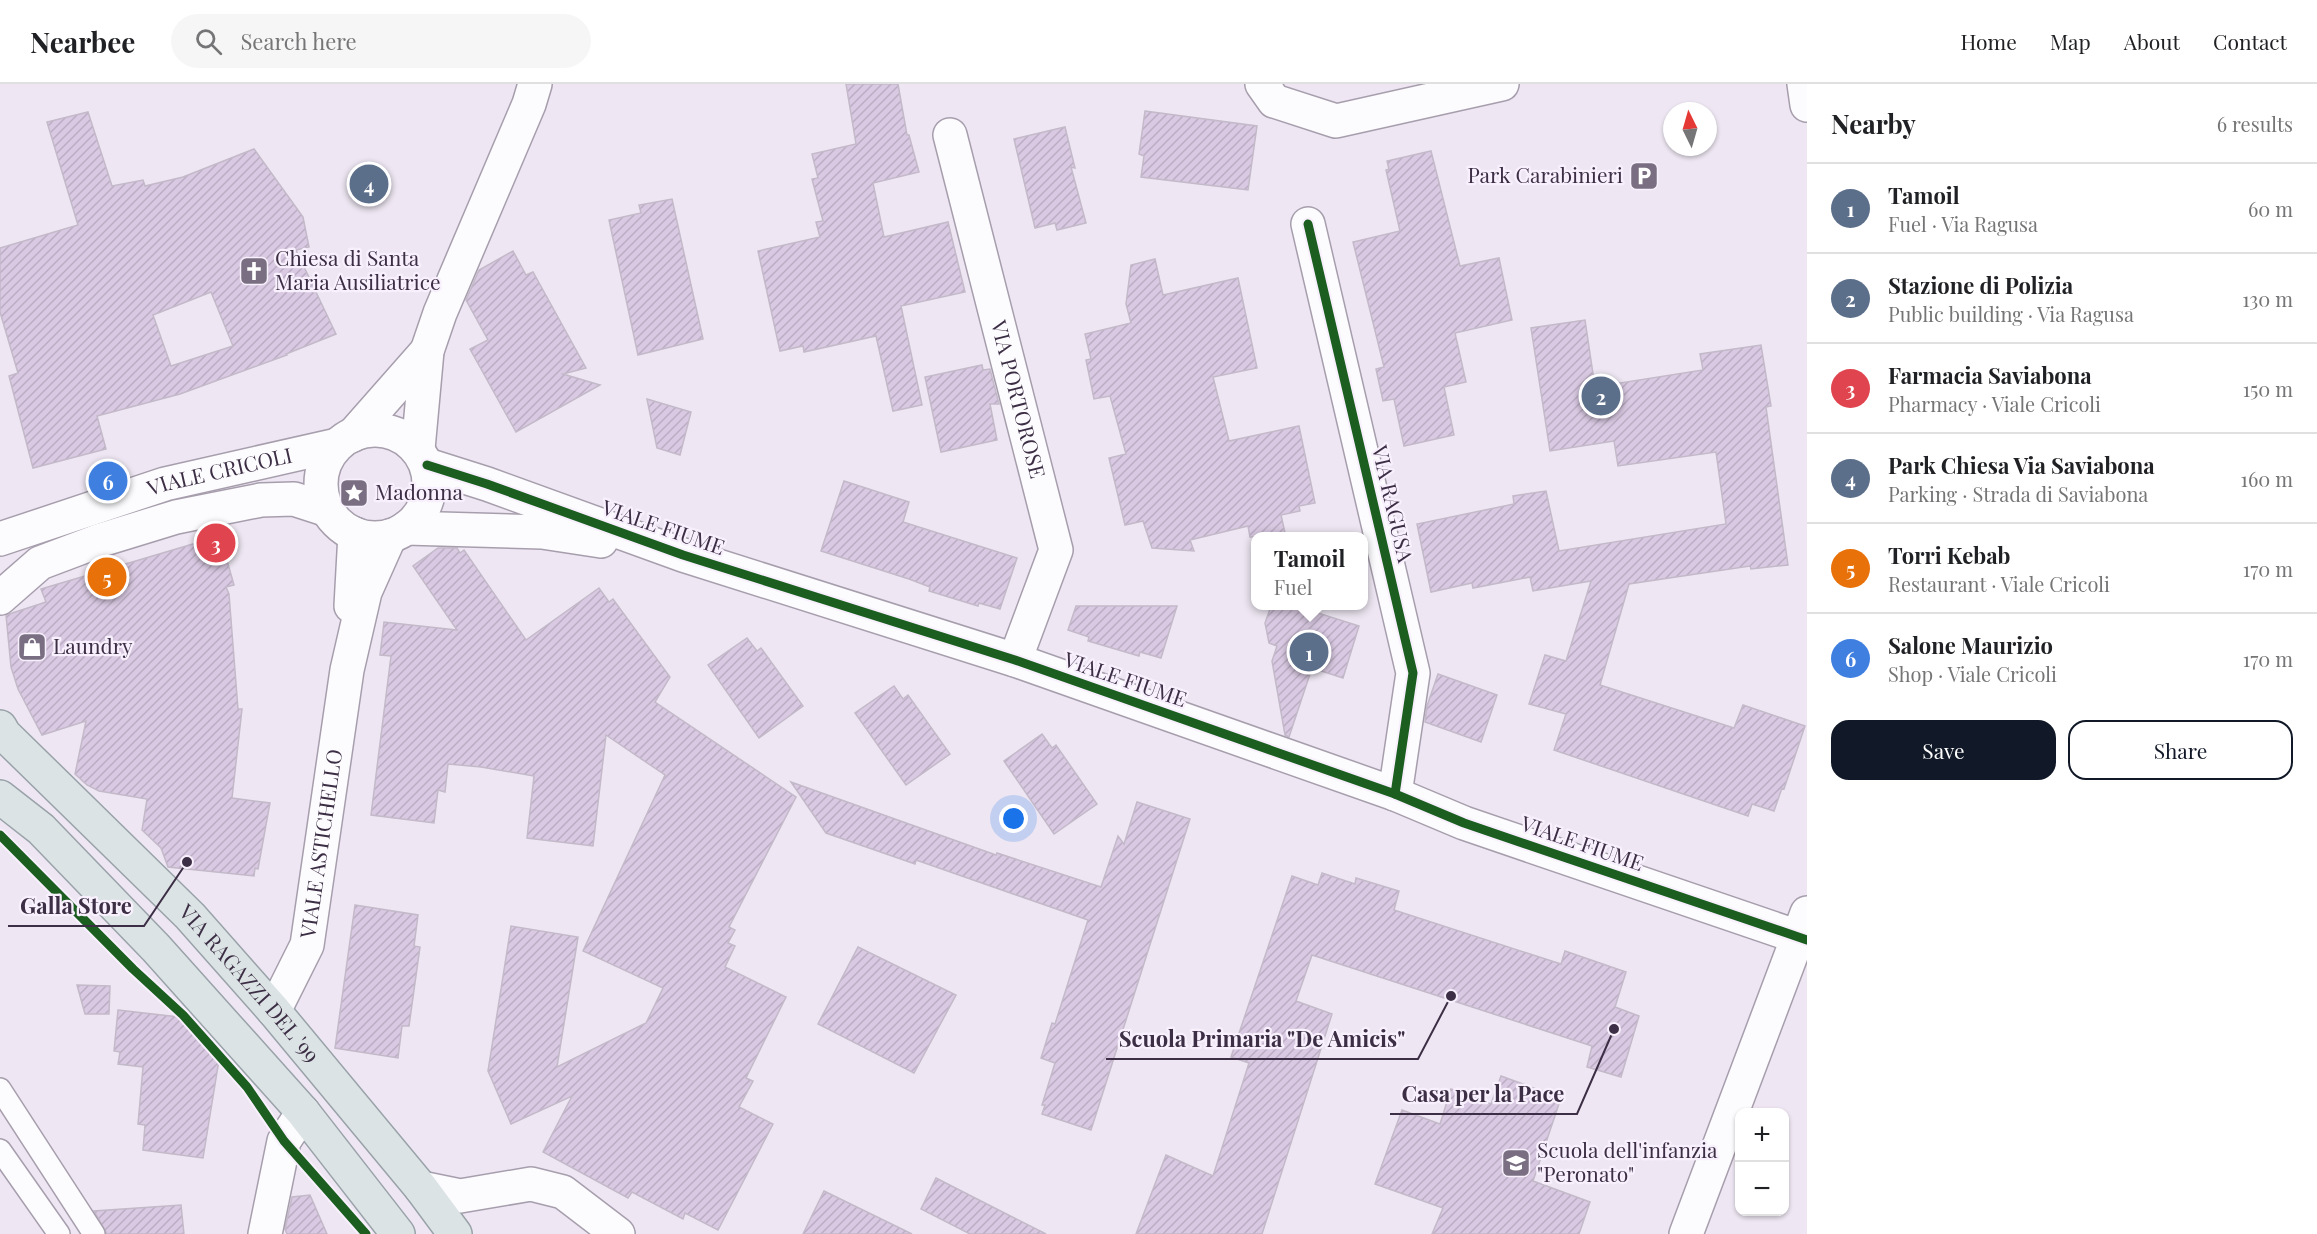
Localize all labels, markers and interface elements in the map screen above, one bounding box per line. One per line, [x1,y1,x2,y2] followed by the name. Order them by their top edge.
[171,14,591,68] search box
[30,23,135,60] text: Nearbee
[192,25,225,58] icon: search
[240,26,357,56] text: Search here
[1961,27,2017,55] text: Home
[2050,27,2091,55] text: Map
[2124,27,2180,55] text: About
[2213,27,2287,55] text: Contact
[1663,102,1717,156] north arrow
[1831,106,1916,141] text: Nearby
[2217,110,2293,137] text: 6 results
[1467,160,1623,188] place label: Park Carabinieri
[1628,160,1660,192] parking icon: Park Carabinieri
[350,162,388,206] pin: 4
[1888,180,1960,210] text: Tamoil
[1847,195,1854,222] text: 1
[2248,195,2293,222] text: 60 m
[1888,210,2038,237] text: Fuel · Via Ragusa
[275,243,441,295] place label: Chiesa di Santa Maria Ausiliatrice
[238,255,270,287] church icon: Chiesa di Santa Maria Ausiliatrice
[1888,270,2073,300] text: Stazione di Polizia
[1845,285,1856,312] text: 2
[2242,285,2293,312] text: 130 m
[1888,300,2134,327] text: Public building · Via Ragusa
[986,316,1053,481] street label: VIA PORTOROSE
[1888,360,2092,390] text: Farmacia Saviabona
[1582,374,1620,418] pin: 2
[1846,375,1855,402] text: 3
[2243,375,2293,402] text: 150 m
[1888,390,2101,417] text: Pharmacy · Viale Cricoli
[142,440,294,501] street label: VIALE CRICOLI
[1367,441,1421,565] street label: VIA RAGUSA
[1888,450,2155,480] text: Park Chiesa Via Saviabona
[88,458,128,504] pin: 6
[1845,465,1856,492] text: 4
[2241,465,2293,492] text: 160 m
[338,477,370,509] place icon: Madonna
[375,477,463,505] place label: Madonna
[1888,480,2148,507] text: Parking · Strada di Saviabona
[598,492,729,560] street label: VIALE FIUME
[196,520,236,566] pin: 3
[1251,532,1368,610] popup
[1888,540,2010,570] text: Torri Kebab
[1274,543,1345,573] text: Tamoil
[88,554,126,600] pin: 5
[1846,555,1855,582] text: 5
[2243,555,2293,582] text: 170 m
[1888,570,2110,597] text: Restaurant · Viale Cricoli
[1274,573,1313,600] text: Fuel
[1290,630,1328,674] pin: 1
[1888,630,2053,660] text: Salone Maurizio
[16,631,48,663] shop icon: Laundry
[53,631,133,659] place label: Laundry
[1060,644,1191,712] street label: VIALE FIUME
[1845,645,1856,672] text: 6
[2243,645,2293,672] text: 170 m
[1888,660,2057,687] text: Shop · Viale Cricoli
[1831,720,2056,780] button: Save
[2068,720,2293,780] button: Share
[292,747,347,941] street label: VIALE ASTICHELLO
[999,804,1028,833] your location
[1517,808,1648,876] street label: VIALE FIUME
[8,886,144,926] callout: Galla Store
[20,890,132,920] text: Galla Store
[173,896,327,1067] street label: VIA RAGAZZI DEL '99
[1106,1019,1418,1059] callout: Scuola Primaria "De Amicis"
[1119,1023,1405,1053] text: Scuola Primaria "De Amicis"
[1390,1074,1577,1114] callout: Casa per la Pace
[1402,1078,1564,1108] text: Casa per la Pace
[1735,1108,1789,1216] map controls
[1735,1108,1789,1162] button: +
[1537,1135,1718,1187] place label: Scuola dell'infanzia "Peronato"
[1500,1147,1532,1179] school or university icon: Scuola dell'infanzia "Peronato"
[1735,1162,1789,1216] button: −

